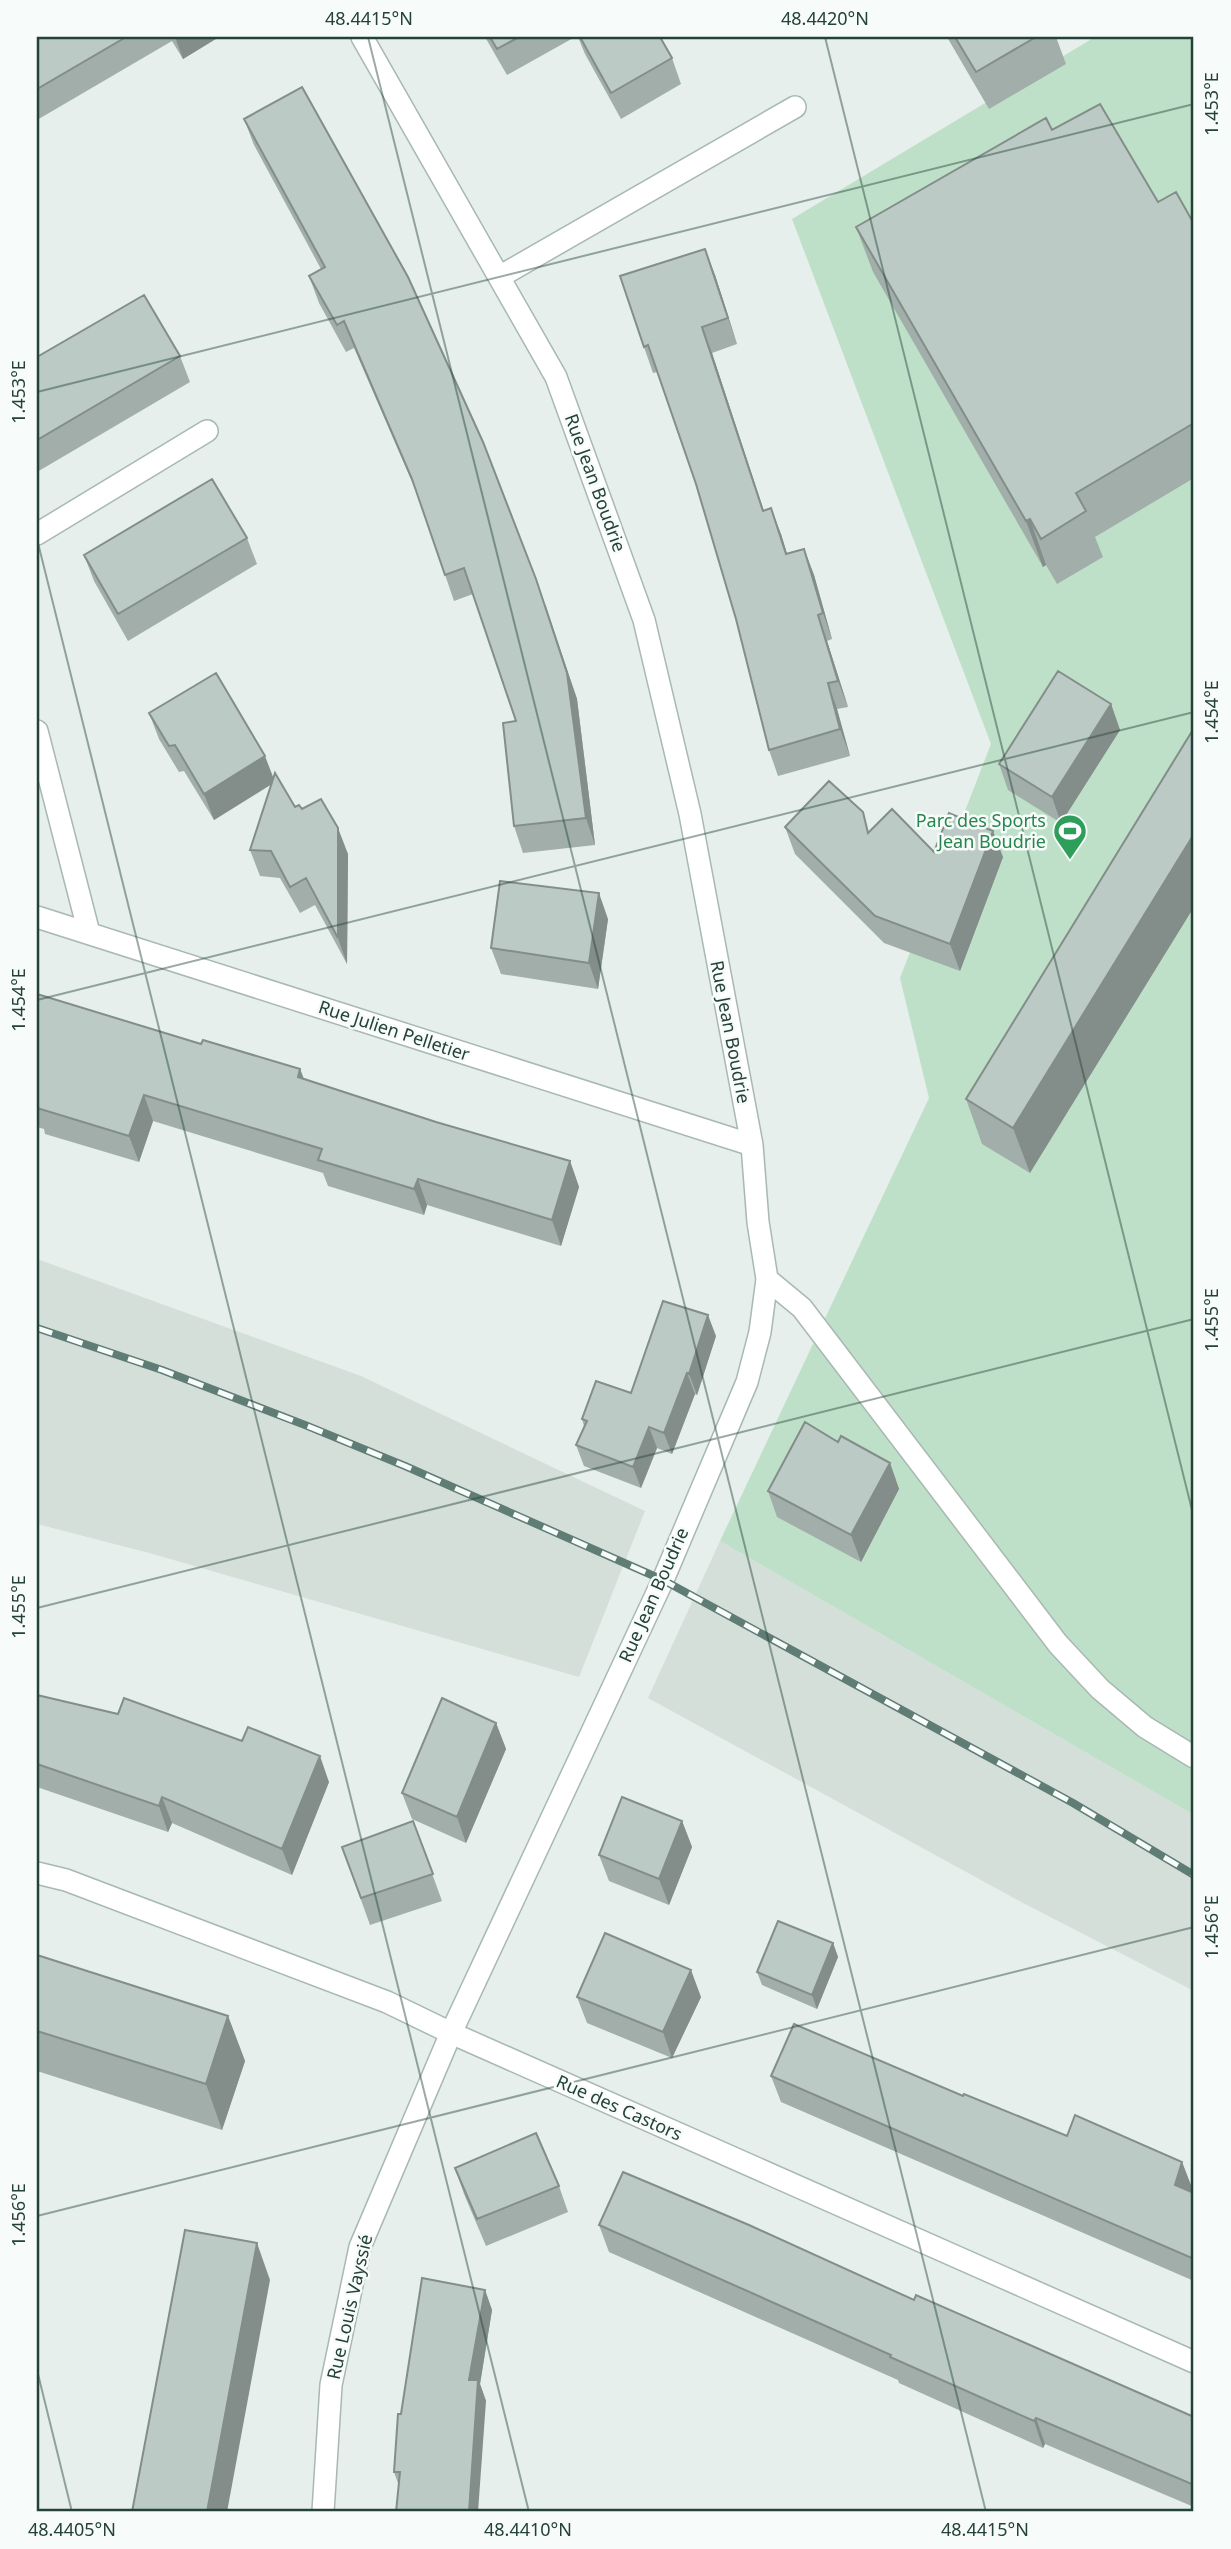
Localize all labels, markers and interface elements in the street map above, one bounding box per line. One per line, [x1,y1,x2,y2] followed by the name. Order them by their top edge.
[325,6,413,30] text: 48.4415°N
[781,6,869,30] text: 48.4420°N
[1199,72,1223,136] text: 1.453°E
[6,360,30,424] text: 1.453°E
[560,410,632,555] street label: Rue Jean Boudrie
[1199,680,1223,744] text: 1.454°E
[916,808,1046,853] place label: Parc des Sports Jean Boudrie
[1051,812,1089,861] sports icon: Parc des Sports Jean Boudrie
[705,958,757,1105] street label: Rue Jean Boudrie
[6,968,30,1032] text: 1.454°E
[316,994,474,1066] street label: Rue Julien Pelletier
[1199,1288,1223,1352] text: 1.455°E
[613,1523,694,1666] street label: Rue Jean Boudrie
[6,1575,30,1639] text: 1.455°E
[1199,1895,1223,1959] text: 1.456°E
[553,2069,686,2146] street label: Rue des Castors
[6,2183,30,2247] text: 1.456°E
[321,2232,377,2382] street label: Rue Louis Vayssié
[28,2517,116,2541] text: 48.4405°N
[484,2517,572,2541] text: 48.4410°N
[941,2517,1029,2541] text: 48.4415°N

